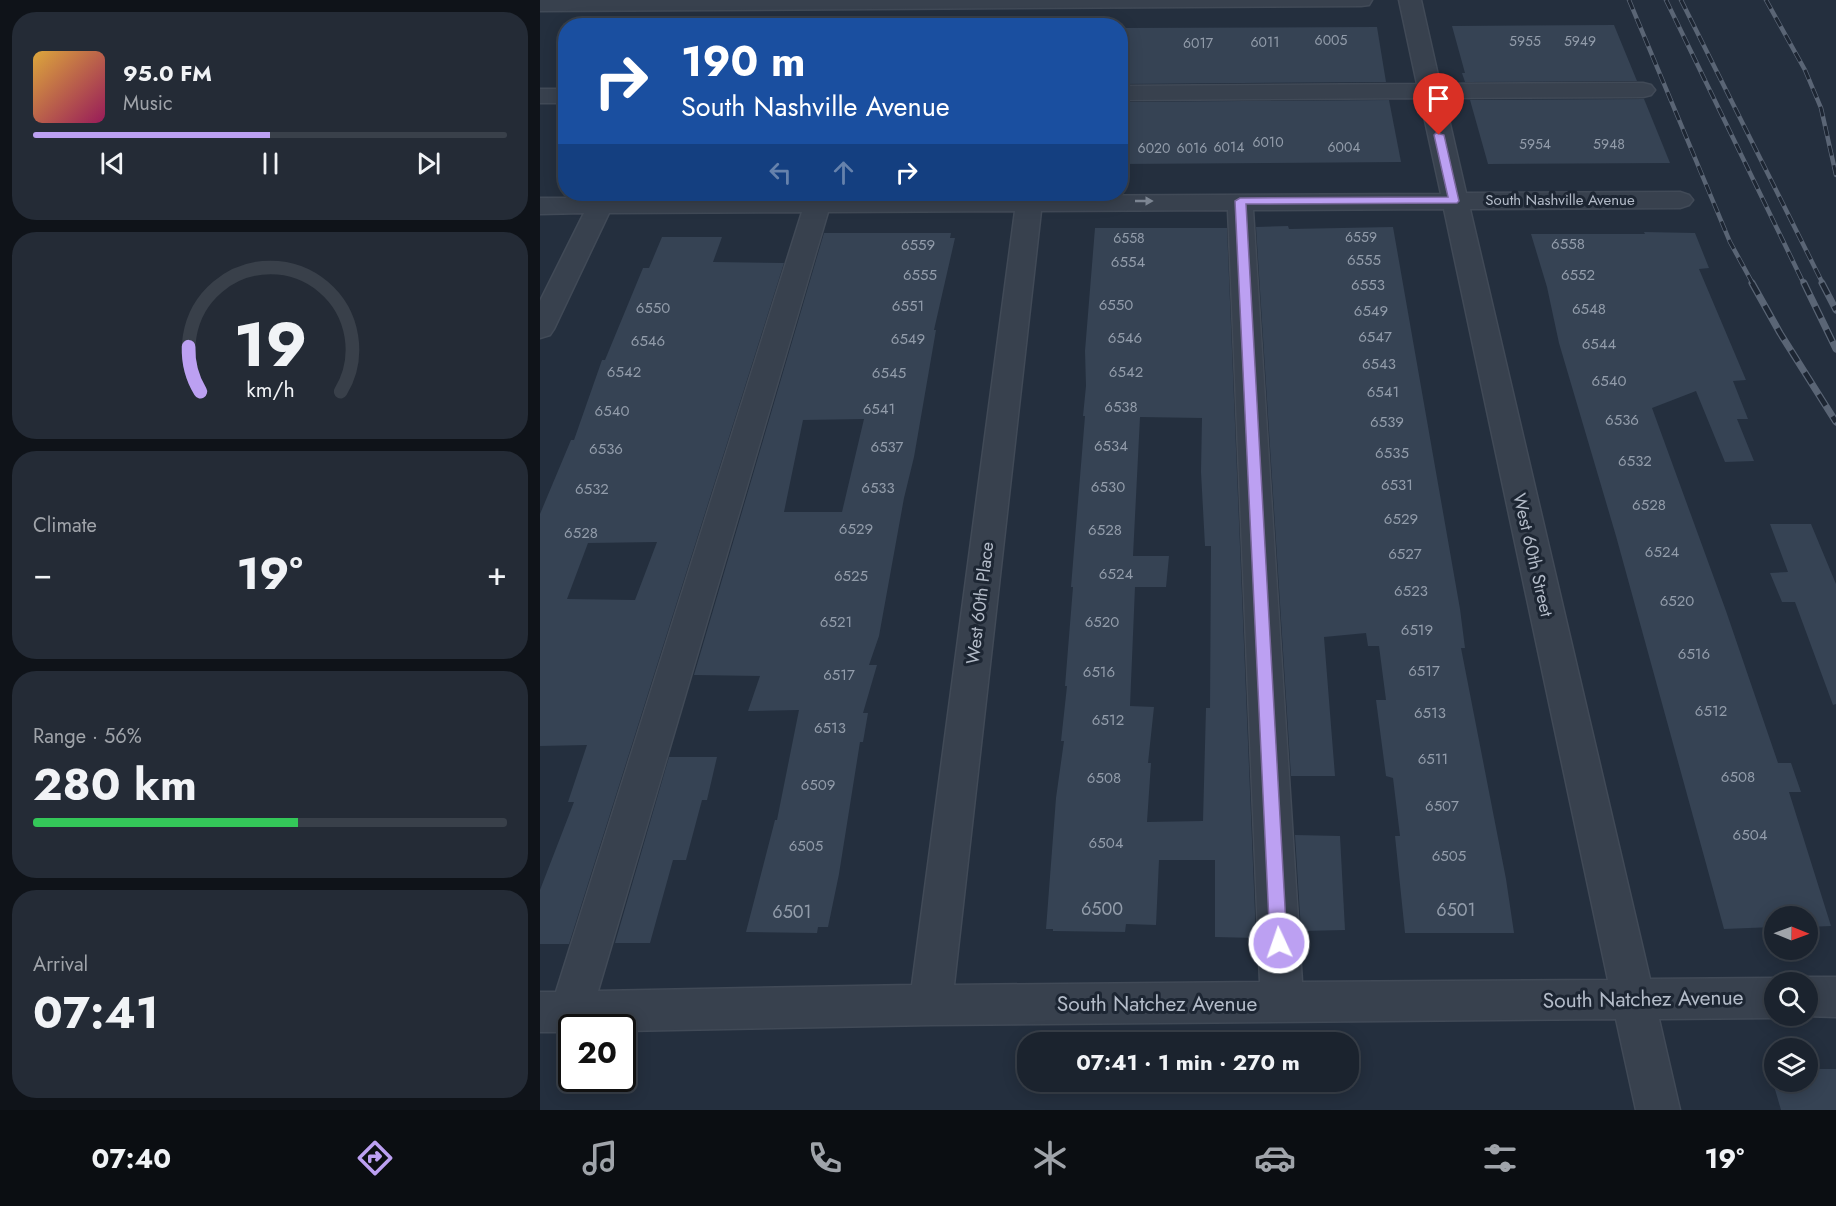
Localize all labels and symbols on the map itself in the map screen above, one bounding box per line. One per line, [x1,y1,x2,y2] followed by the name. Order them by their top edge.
[1315,30,1347,50] house number: 6005
[1509,31,1541,51] house number: 5955
[1564,31,1596,51] house number: 5949
[1250,32,1280,52] house number: 6011
[1183,33,1214,53] house number: 6017
[1413,73,1464,135] pin
[1252,132,1284,152] house number: 6010
[1519,134,1551,154] house number: 5954
[1593,134,1625,154] house number: 5948
[1214,137,1244,157] house number: 6014
[1327,137,1361,157] house number: 6004
[1138,138,1170,158] house number: 6020
[1177,138,1207,158] house number: 6016
[1485,189,1635,211] street label: South Nashville Avenue
[1135,196,1154,206] one-way arrow
[1345,227,1377,247] house number: 6559
[1113,228,1145,248] house number: 6558
[1551,233,1585,255] house number: 6558
[901,234,935,256] house number: 6559
[1347,249,1381,271] house number: 6555
[1111,251,1145,273] house number: 6554
[903,264,937,286] house number: 6555
[1561,264,1595,286] house number: 6552
[1351,274,1385,296] house number: 6553
[1099,294,1133,316] house number: 6550
[892,295,924,317] house number: 6551
[636,297,670,319] house number: 6550
[1572,298,1606,320] house number: 6548
[1354,300,1388,322] house number: 6549
[1358,326,1392,348] house number: 6547
[1108,327,1142,349] house number: 6546
[891,328,925,350] house number: 6549
[631,330,665,352] house number: 6546
[1582,333,1617,355] house number: 6544
[1362,353,1396,375] house number: 6543
[607,361,641,383] house number: 6542
[1109,361,1143,383] house number: 6542
[872,362,906,384] house number: 6545
[1592,370,1626,392] house number: 6540
[1367,381,1399,403] house number: 6541
[1104,396,1138,418] house number: 6538
[863,398,895,420] house number: 6541
[595,400,629,422] house number: 6540
[1605,409,1639,431] house number: 6536
[1370,411,1404,433] house number: 6539
[1094,435,1128,457] house number: 6534
[871,436,904,458] house number: 6537
[589,438,623,460] house number: 6536
[1375,442,1409,464] house number: 6535
[1618,450,1652,472] house number: 6532
[1381,474,1413,496] house number: 6531
[1091,476,1125,498] house number: 6530
[861,477,895,499] house number: 6533
[575,478,609,500] house number: 6532
[1506,491,1560,620] street label: West 60th Street
[1632,494,1666,516] house number: 6528
[1384,508,1418,530] house number: 6529
[839,518,873,540] house number: 6529
[1088,519,1122,541] house number: 6528
[564,522,598,544] house number: 6528
[960,540,1000,666] street label: West 60th Place
[1645,541,1679,563] house number: 6524
[1388,543,1422,565] house number: 6527
[1099,563,1133,585] house number: 6524
[834,565,868,587] house number: 6525
[1394,580,1428,602] house number: 6523
[1660,590,1694,612] house number: 6520
[820,611,852,633] house number: 6521
[1085,611,1119,633] house number: 6520
[1401,619,1433,641] house number: 6519
[1678,643,1710,665] house number: 6516
[1408,660,1440,682] house number: 6517
[1083,661,1115,683] house number: 6516
[823,664,855,686] house number: 6517
[1695,700,1727,722] house number: 6512
[1414,702,1446,724] house number: 6513
[1092,709,1124,731] house number: 6512
[814,717,846,739] house number: 6513
[1418,748,1448,770] house number: 6511
[1721,766,1755,788] house number: 6508
[1087,767,1121,789] house number: 6508
[801,774,835,796] house number: 6509
[1425,795,1459,817] house number: 6507
[1733,824,1768,846] house number: 6504
[1089,832,1124,854] house number: 6504
[789,835,823,857] house number: 6505
[1432,845,1466,867] house number: 6505
[1081,896,1123,922] house number: 6500
[1436,897,1476,923] house number: 6501
[772,899,812,925] house number: 6501
[1764,906,1818,960] north arrow
[1247,911,1311,975] position arrow
[1542,982,1744,1016] street label: South Natchez Avenue
[1057,989,1258,1019] street label: South Natchez Avenue
[558,1014,636,1092] speed limit sign: 20

